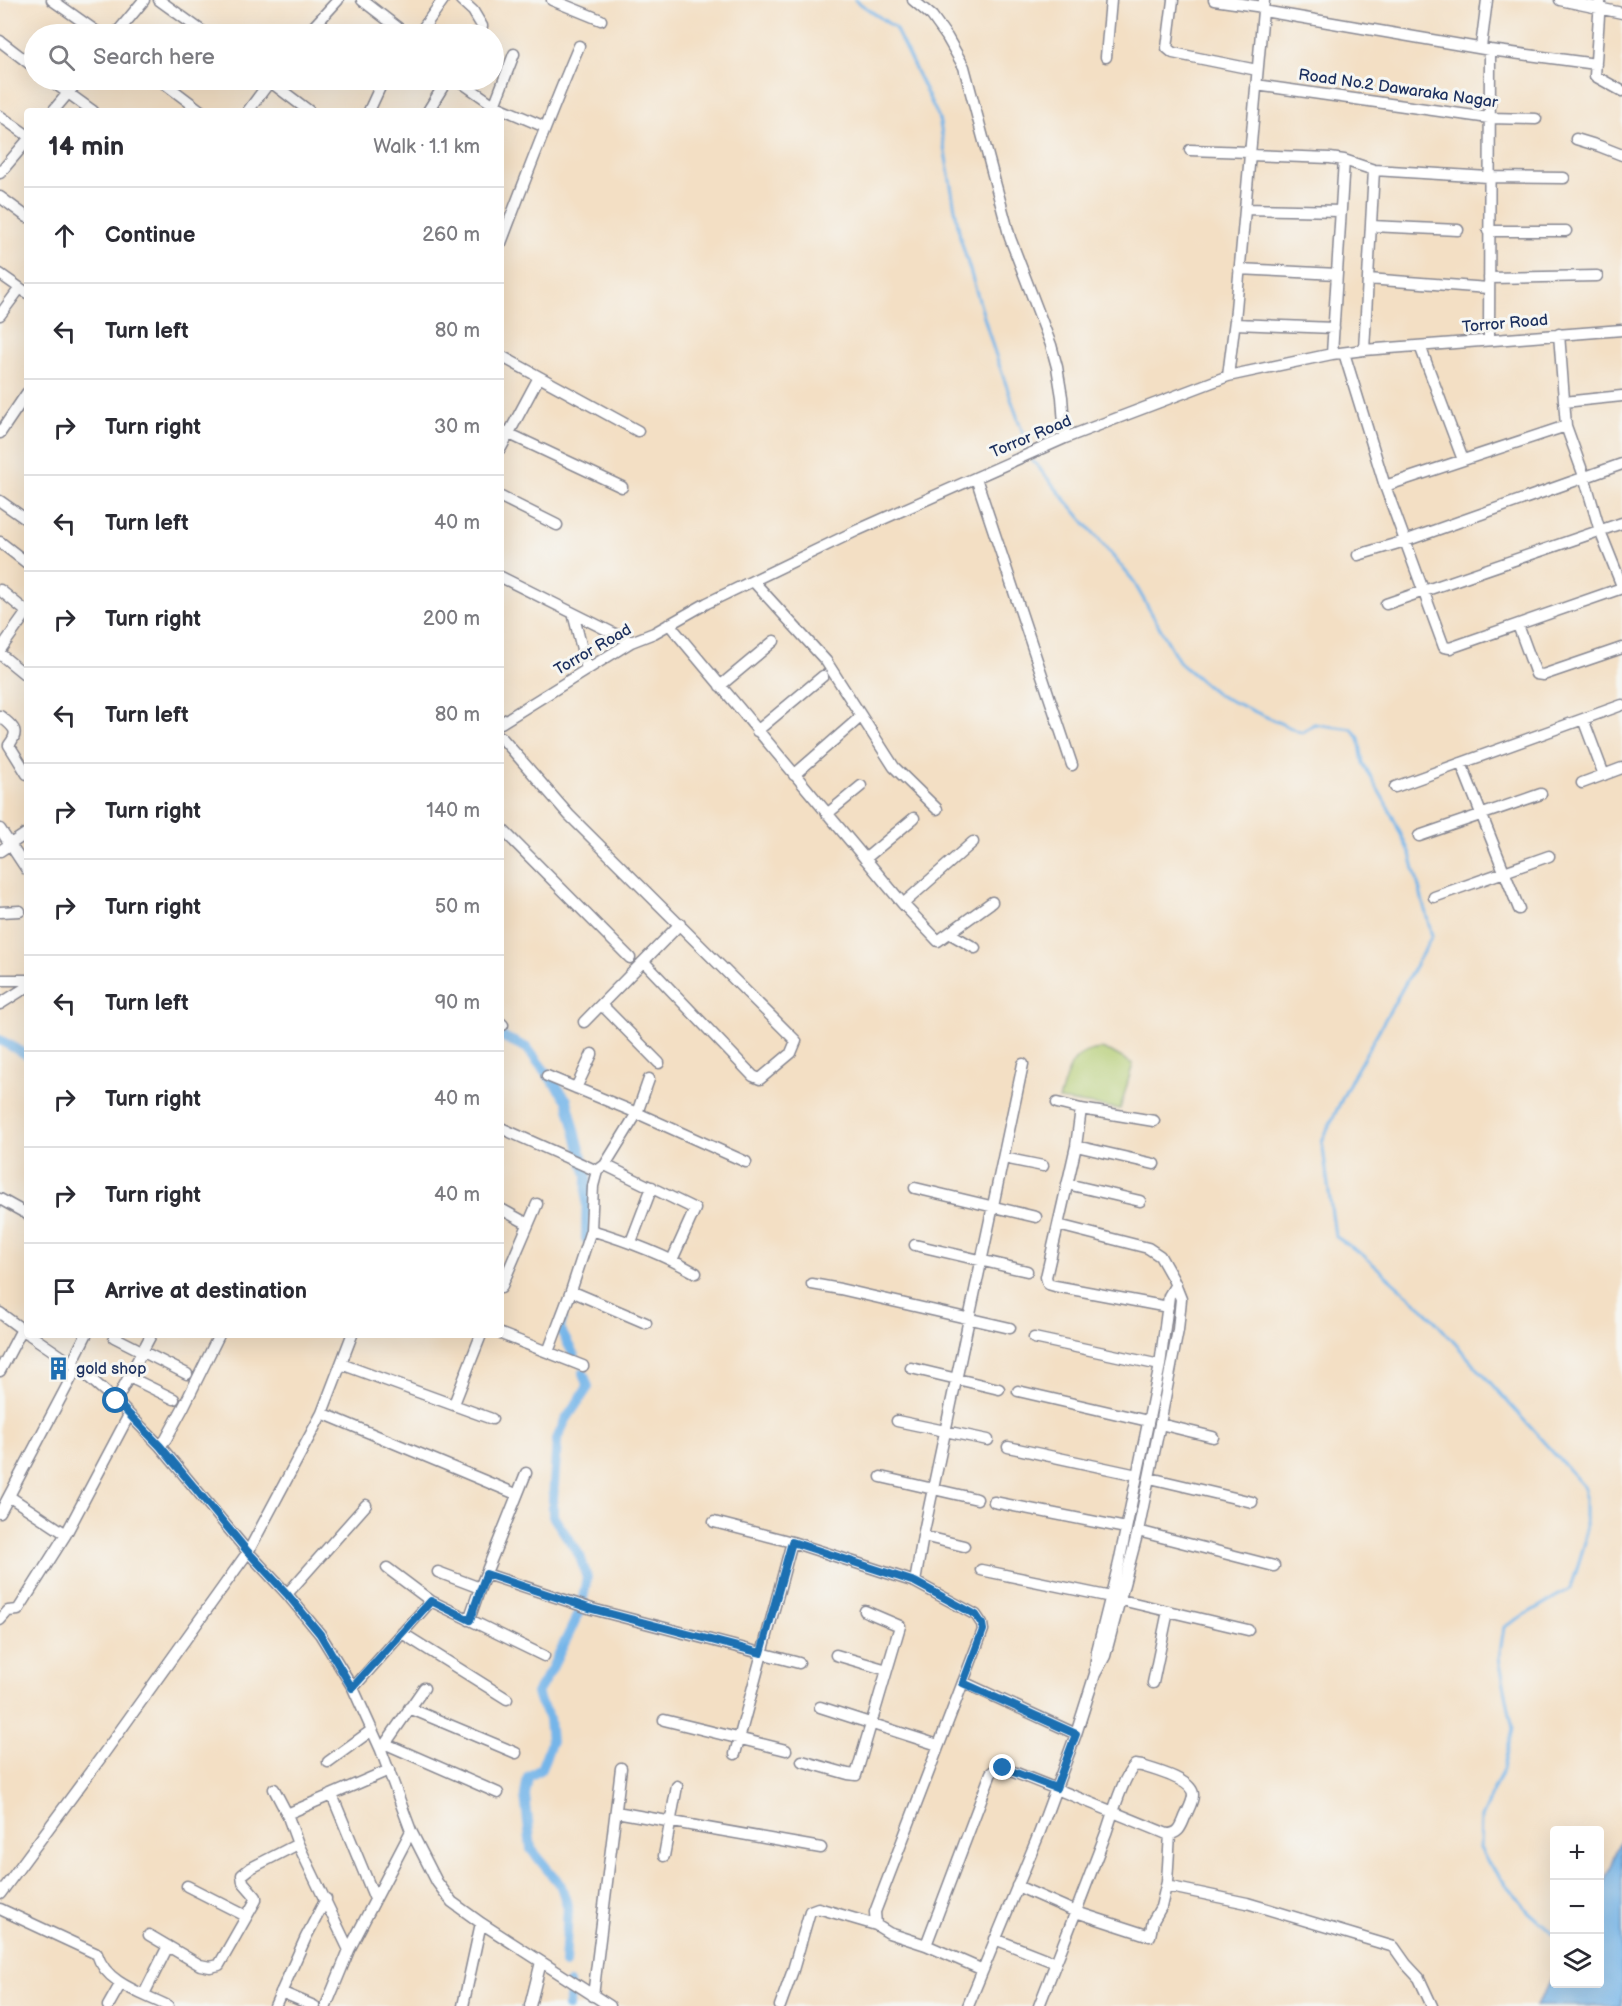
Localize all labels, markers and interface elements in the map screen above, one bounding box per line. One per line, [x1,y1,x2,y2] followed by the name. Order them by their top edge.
[24,24,504,90] search box
[45,41,78,74] icon: search
[93,44,215,71] text: Search here
[1297,66,1499,112] street label: Road No.2 Dawaraka Nagar
[48,132,124,163] text: 14 min
[373,135,480,159] text: Walk · 1.1 km
[48,219,81,252] icon: ahead
[105,222,195,249] text: Continue
[422,223,480,247] text: 260 m
[1461,311,1549,337] street label: Torror Road
[48,315,81,348] icon: left
[105,318,189,345] text: Turn left
[435,319,480,343] text: 80 m
[48,411,81,444] icon: right
[988,411,1074,463] street label: Torror Road
[105,414,201,441] text: Turn right
[434,415,480,439] text: 30 m
[48,507,81,540] icon: left
[105,510,189,537] text: Turn left
[434,511,480,535] text: 40 m
[48,603,81,636] icon: right
[105,606,201,633] text: Turn right
[423,607,480,631] text: 200 m
[551,620,635,680] street label: Torror Road
[48,699,81,732] icon: left
[105,702,189,729] text: Turn left
[435,703,480,727] text: 80 m
[48,795,81,828] icon: right
[105,798,201,825] text: Turn right
[426,799,480,823] text: 140 m
[48,891,81,924] icon: right
[105,894,201,921] text: Turn right
[435,895,480,919] text: 50 m
[48,987,81,1020] icon: left
[105,990,189,1017] text: Turn left
[435,991,480,1015] text: 90 m
[48,1083,81,1116] icon: right
[105,1086,201,1113] text: Turn right
[434,1087,480,1111] text: 40 m
[48,1179,81,1212] icon: right
[105,1182,201,1209] text: Turn right
[434,1183,480,1207] text: 40 m
[48,1275,81,1308] icon: arrive
[105,1278,307,1305] text: Arrive at destination
[45,1356,71,1382] building icon: gold shop
[76,1360,146,1379] place label: gold shop
[102,1387,128,1413] route start
[989,1754,1015,1780] route end
[1550,1826,1604,1988] map controls
[1550,1826,1604,1880] button: +
[1550,1880,1604,1934] button: −
[1550,1934,1604,1988] button: layers

